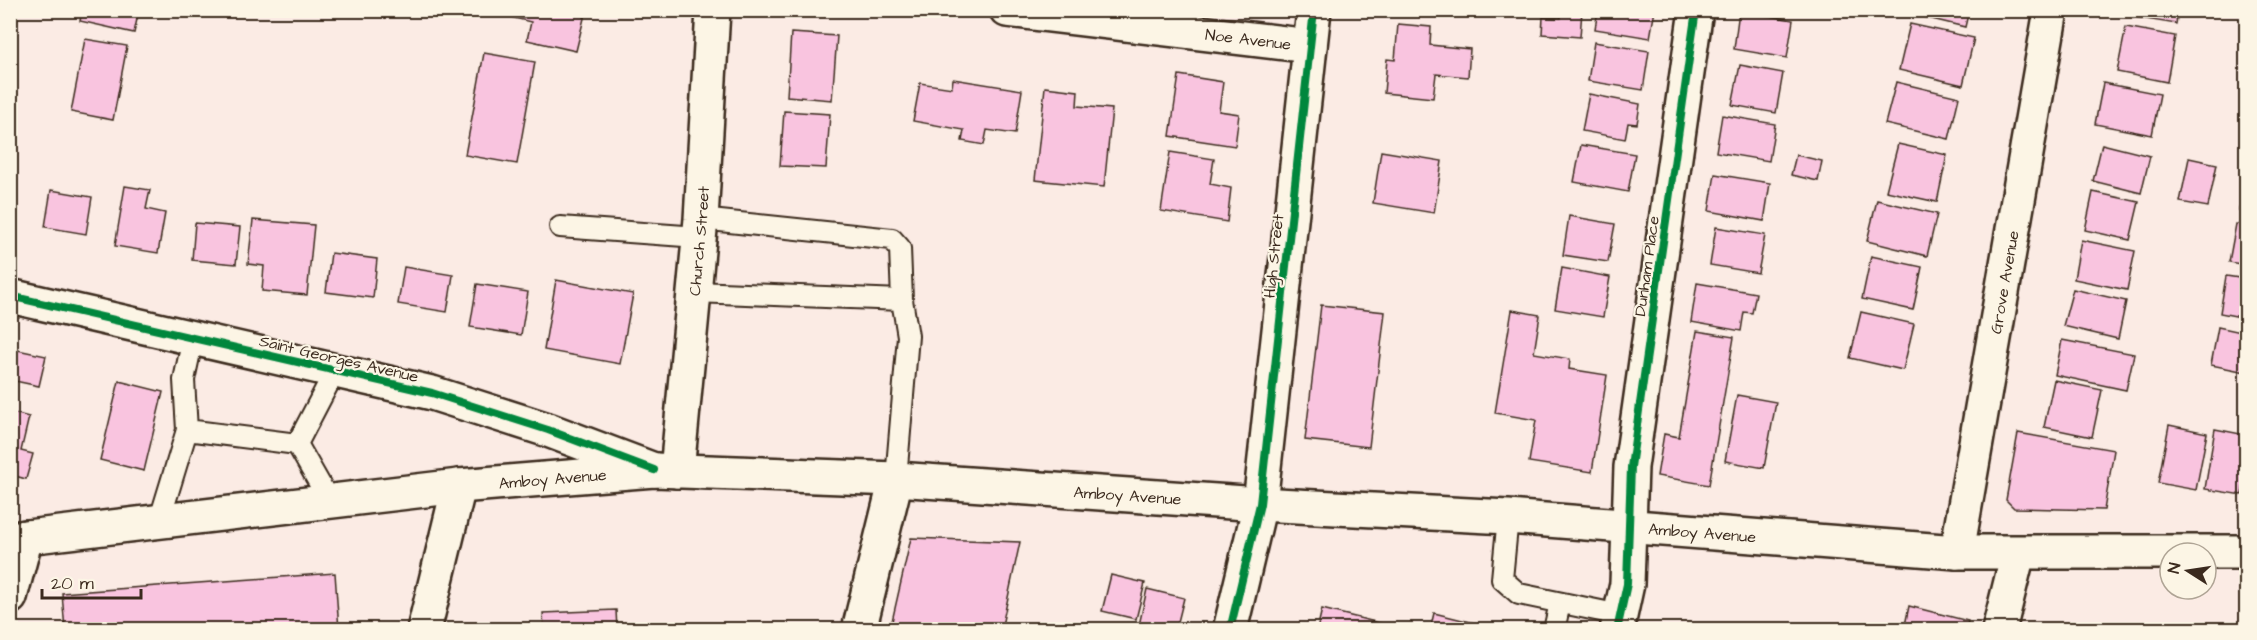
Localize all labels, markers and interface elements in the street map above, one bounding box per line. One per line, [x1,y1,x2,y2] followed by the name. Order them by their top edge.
[1204,24,1293,56] street label: Noe Avenue
[684,185,715,297] street label: Church Street
[1259,213,1290,299] street label: High Street
[1629,214,1665,318] street label: Dunham Place
[1985,229,2025,335] street label: Grove Avenue
[257,330,421,389] street label: Saint Georges Avenue
[498,464,608,495] street label: Amboy Avenue
[1073,481,1182,511] street label: Amboy Avenue
[1648,518,1757,548] street label: Amboy Avenue
[2158,541,2218,601] north arrow
[2163,561,2186,575] text: N
[42,562,141,600] scale bar
[51,571,94,596] text: 20 m

